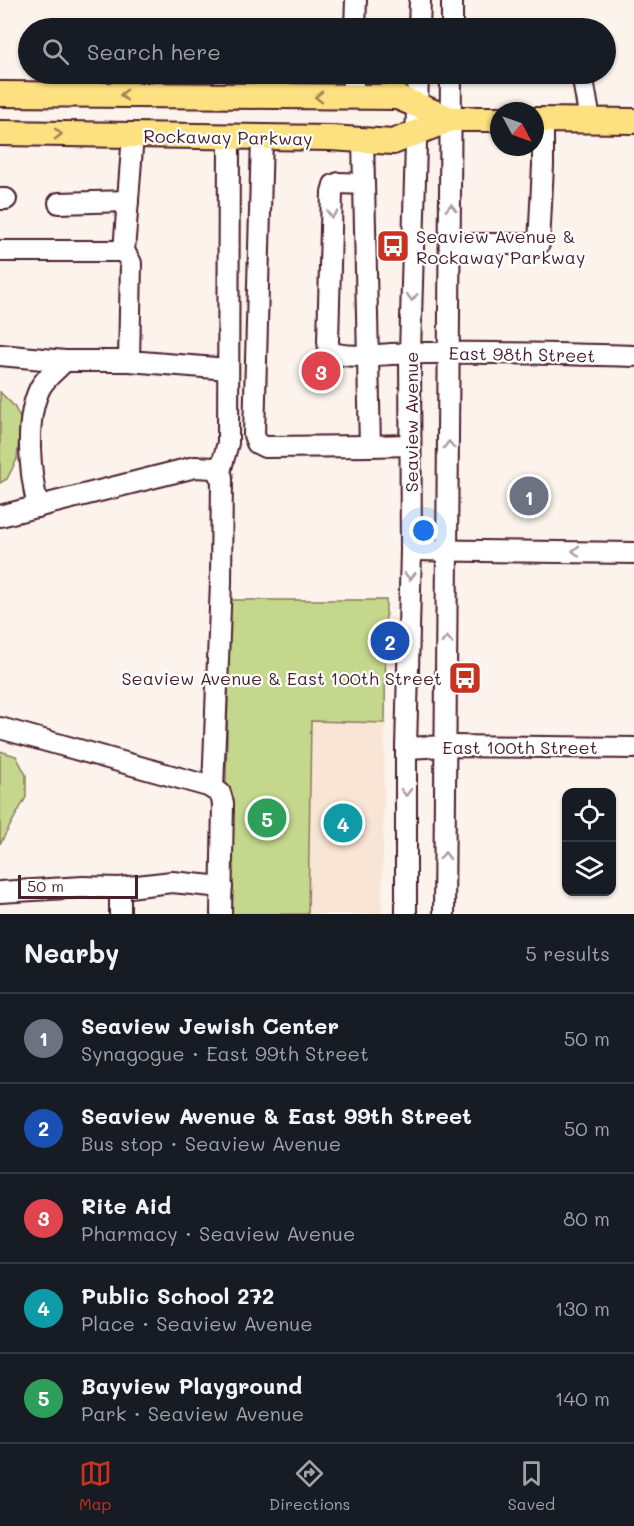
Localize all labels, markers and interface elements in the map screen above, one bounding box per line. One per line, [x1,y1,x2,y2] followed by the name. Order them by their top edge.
[18,18,616,84] search box
[39,35,72,68] icon: search
[87,37,221,66] text: Search here
[119,89,128,101] one-way arrow
[314,90,323,103] one-way arrow
[490,102,544,156] north arrow
[143,124,313,150] street label: Rockaway Parkway
[54,128,63,140] one-way arrow
[445,203,457,212] one-way arrow
[325,209,338,218] one-way arrow
[416,224,585,269] place label: Seaview Avenue & Rockaway Parkway
[375,228,411,264] bus stop icon: Seaview Avenue & Rockaway Parkway
[406,292,418,301] one-way arrow
[448,341,596,367] street label: East 98th Street
[302,348,340,394] pin: 3
[399,352,423,492] street label: Seaview Avenue
[442,440,455,449] one-way arrow
[510,474,548,518] pin: 1
[409,516,438,545] your location
[571,545,580,558] one-way arrow
[404,571,416,580] one-way arrow
[370,618,410,664] pin: 2
[441,635,453,644] one-way arrow
[447,660,483,696] bus stop icon: Seaview Avenue & East 100th Street
[121,666,442,690] place label: Seaview Avenue & East 100th Street
[442,735,598,759] street label: East 100th Street
[400,787,412,796] one-way arrow
[562,788,616,896] map controls
[562,788,616,842] button: locate
[248,796,286,840] pin: 5
[324,800,362,846] pin: 4
[562,842,616,896] button: layers
[439,851,451,860] one-way arrow
[18,872,138,900] scale bar
[27,875,64,896] text: 50 m
[24,936,119,970] text: Nearby
[525,940,610,966] text: 5 results
[81,1011,339,1040] text: Seaview Jewish Center
[39,1025,48,1051] text: 1
[564,1025,610,1051] text: 50 m
[81,1040,369,1066] text: Synagogue · East 99th Street
[81,1101,472,1130] text: Seaview Avenue & East 99th Street
[38,1115,49,1141] text: 2
[564,1115,610,1141] text: 50 m
[81,1130,341,1156] text: Bus stop · Seaview Avenue
[81,1191,171,1220] text: Rite Aid
[38,1205,50,1231] text: 3
[563,1205,610,1231] text: 80 m
[81,1220,355,1246] text: Pharmacy · Seaview Avenue
[81,1281,274,1310] text: Public School 272
[37,1295,50,1321] text: 4
[555,1295,610,1321] text: 130 m
[81,1310,313,1336] text: Place · Seaview Avenue
[81,1371,302,1400] text: Bayview Playground
[38,1385,49,1411] text: 5
[555,1385,610,1411] text: 140 m
[81,1400,304,1426] text: Park · Seaview Avenue
[79,1457,112,1514] tab: Map
[269,1457,350,1514] tab: Directions
[508,1457,555,1514] tab: Saved

